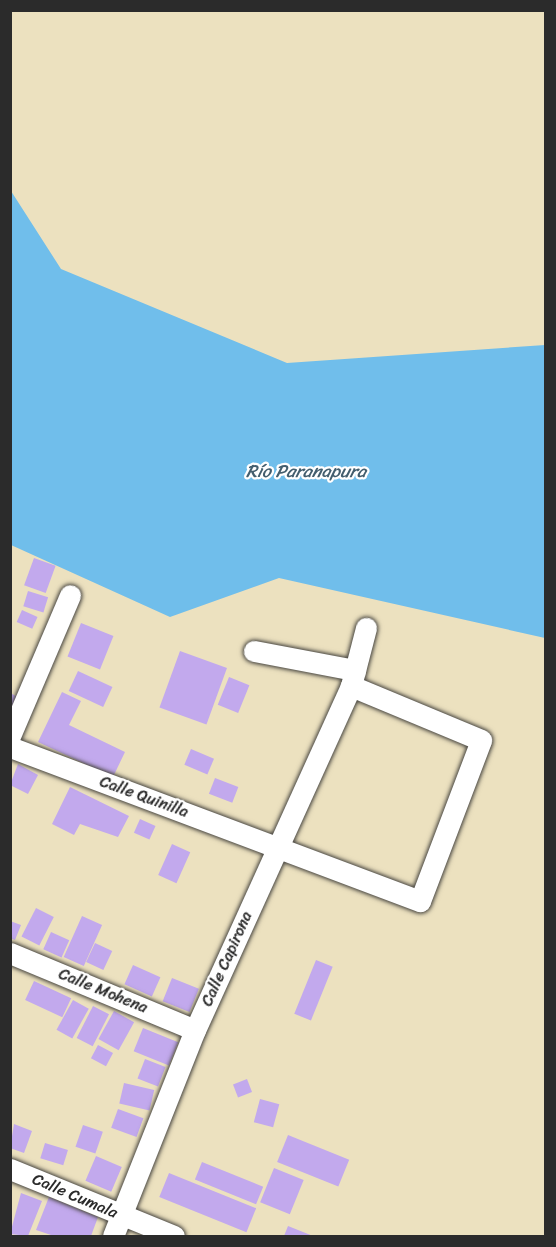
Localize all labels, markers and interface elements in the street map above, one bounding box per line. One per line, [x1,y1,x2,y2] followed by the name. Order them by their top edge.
[246,460,366,482] water label: Río Paranapura
[97,772,191,822] street label: Calle Quinilla
[198,909,256,1009] street label: Calle Capirona
[56,964,150,1018] street label: Calle Mohena
[29,1169,121,1223] street label: Calle Cumala

